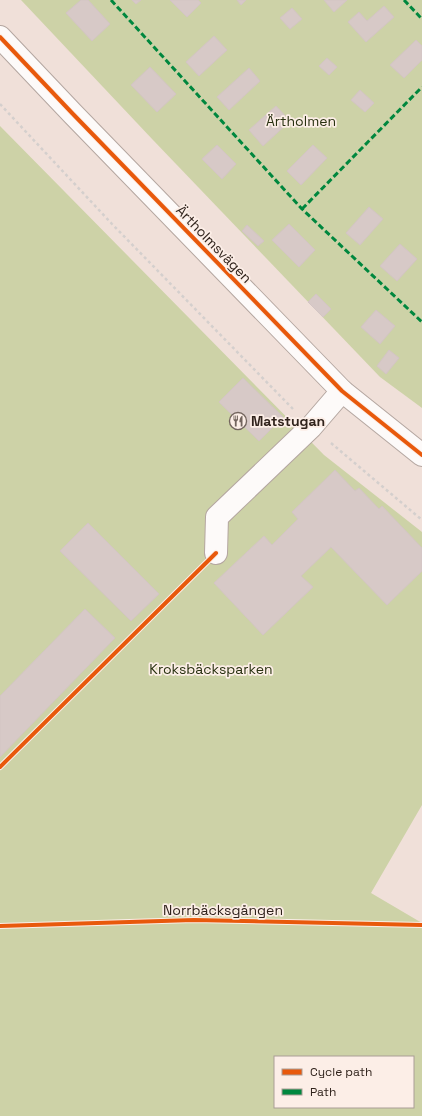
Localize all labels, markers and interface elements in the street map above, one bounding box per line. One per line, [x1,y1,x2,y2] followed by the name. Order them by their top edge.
[266,112,336,130] park label: Ärtholmen
[172,201,256,287] street label: Ärtholmsvägen
[228,411,248,431] restaurant icon: Matstugan
[251,412,325,430] place label: Matstugan
[149,660,273,678] park label: Kroksbäcksparken
[163,901,283,919] street label: Norrbäcksgången
[274,1056,414,1108] legend
[310,1064,372,1080] text: Cycle path
[310,1084,336,1100] text: Path

